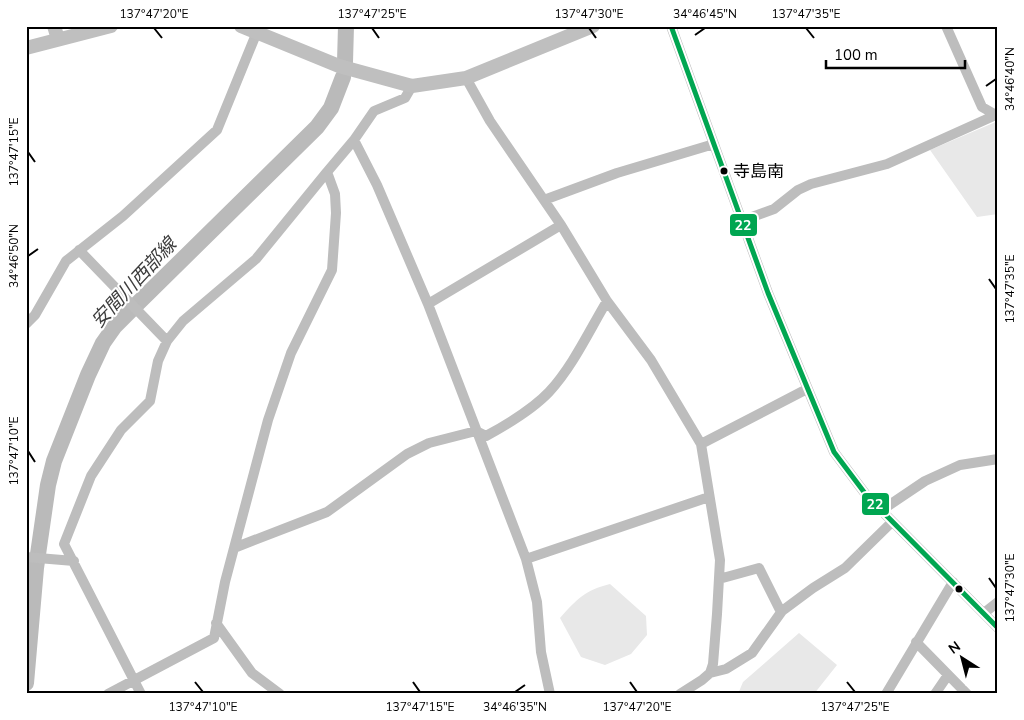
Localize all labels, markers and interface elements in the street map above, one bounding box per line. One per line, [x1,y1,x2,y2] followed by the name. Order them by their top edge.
[119,6,189,22] text: 137°47'20"E
[337,6,407,22] text: 137°47'25"E
[554,6,624,22] text: 137°47'30"E
[673,6,737,22] text: 34°46'45"N
[771,6,841,22] text: 137°47'35"E
[826,38,965,70] scale bar
[834,45,878,65] text: 100 m
[1002,47,1018,111] text: 34°46'40"N
[6,117,22,187] text: 137°47'15"E
[733,160,784,183] place label: 寺島南
[719,166,729,176] marker: 寺島南
[729,213,758,237] line badge: 22
[735,216,751,235] text: 22
[6,224,22,288] text: 34°46'50"N
[86,231,184,334] water label: 安間川西部線
[1002,254,1018,324] text: 137°47'35"E
[6,416,22,486] text: 137°47'10"E
[861,492,890,516] line badge: 22
[867,495,883,514] text: 22
[1002,553,1018,623] text: 137°47'30"E
[954,584,964,594] unlabelled marker
[936,632,986,682] north arrow
[945,637,964,659] text: N
[168,699,238,715] text: 137°47'10"E
[385,699,455,715] text: 137°47'15"E
[483,699,547,715] text: 34°46'35"N
[602,699,672,715] text: 137°47'20"E
[820,699,890,715] text: 137°47'25"E

